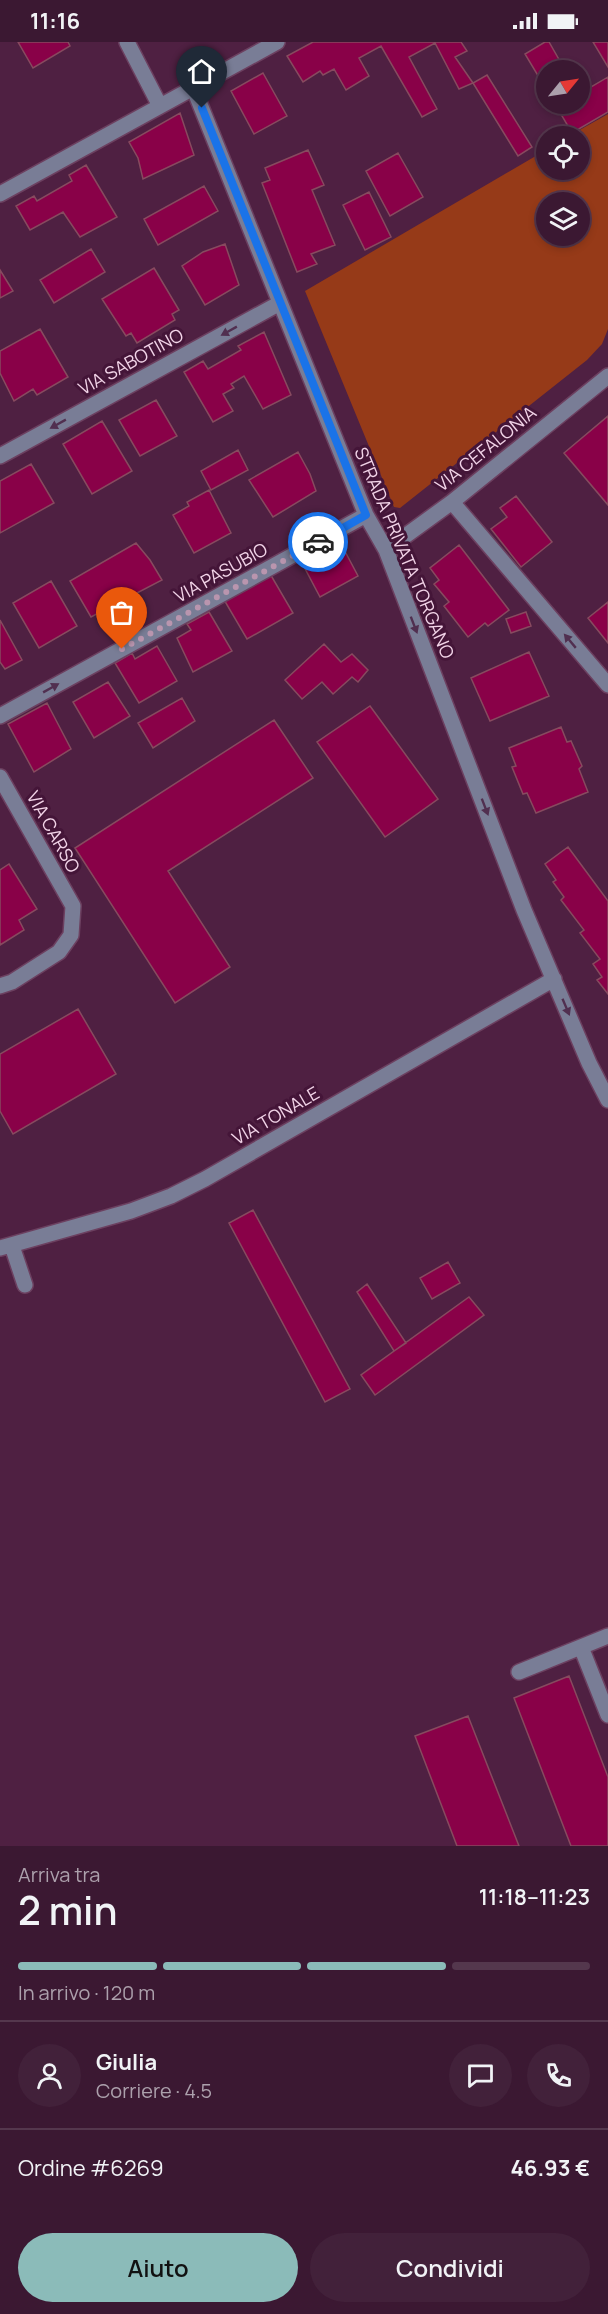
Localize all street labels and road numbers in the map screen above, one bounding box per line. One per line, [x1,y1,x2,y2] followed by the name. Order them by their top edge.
[74,322,187,400] street label: VIA SABOTINO
[430,400,541,496] street label: VIA CEFALONIA
[349,443,460,662] street label: STRADA PRIVATA TORGANO
[170,537,271,608] street label: VIA PASUBIO
[22,787,86,876] street label: VIA CARSO
[227,1080,324,1150] street label: VIA TONALE

